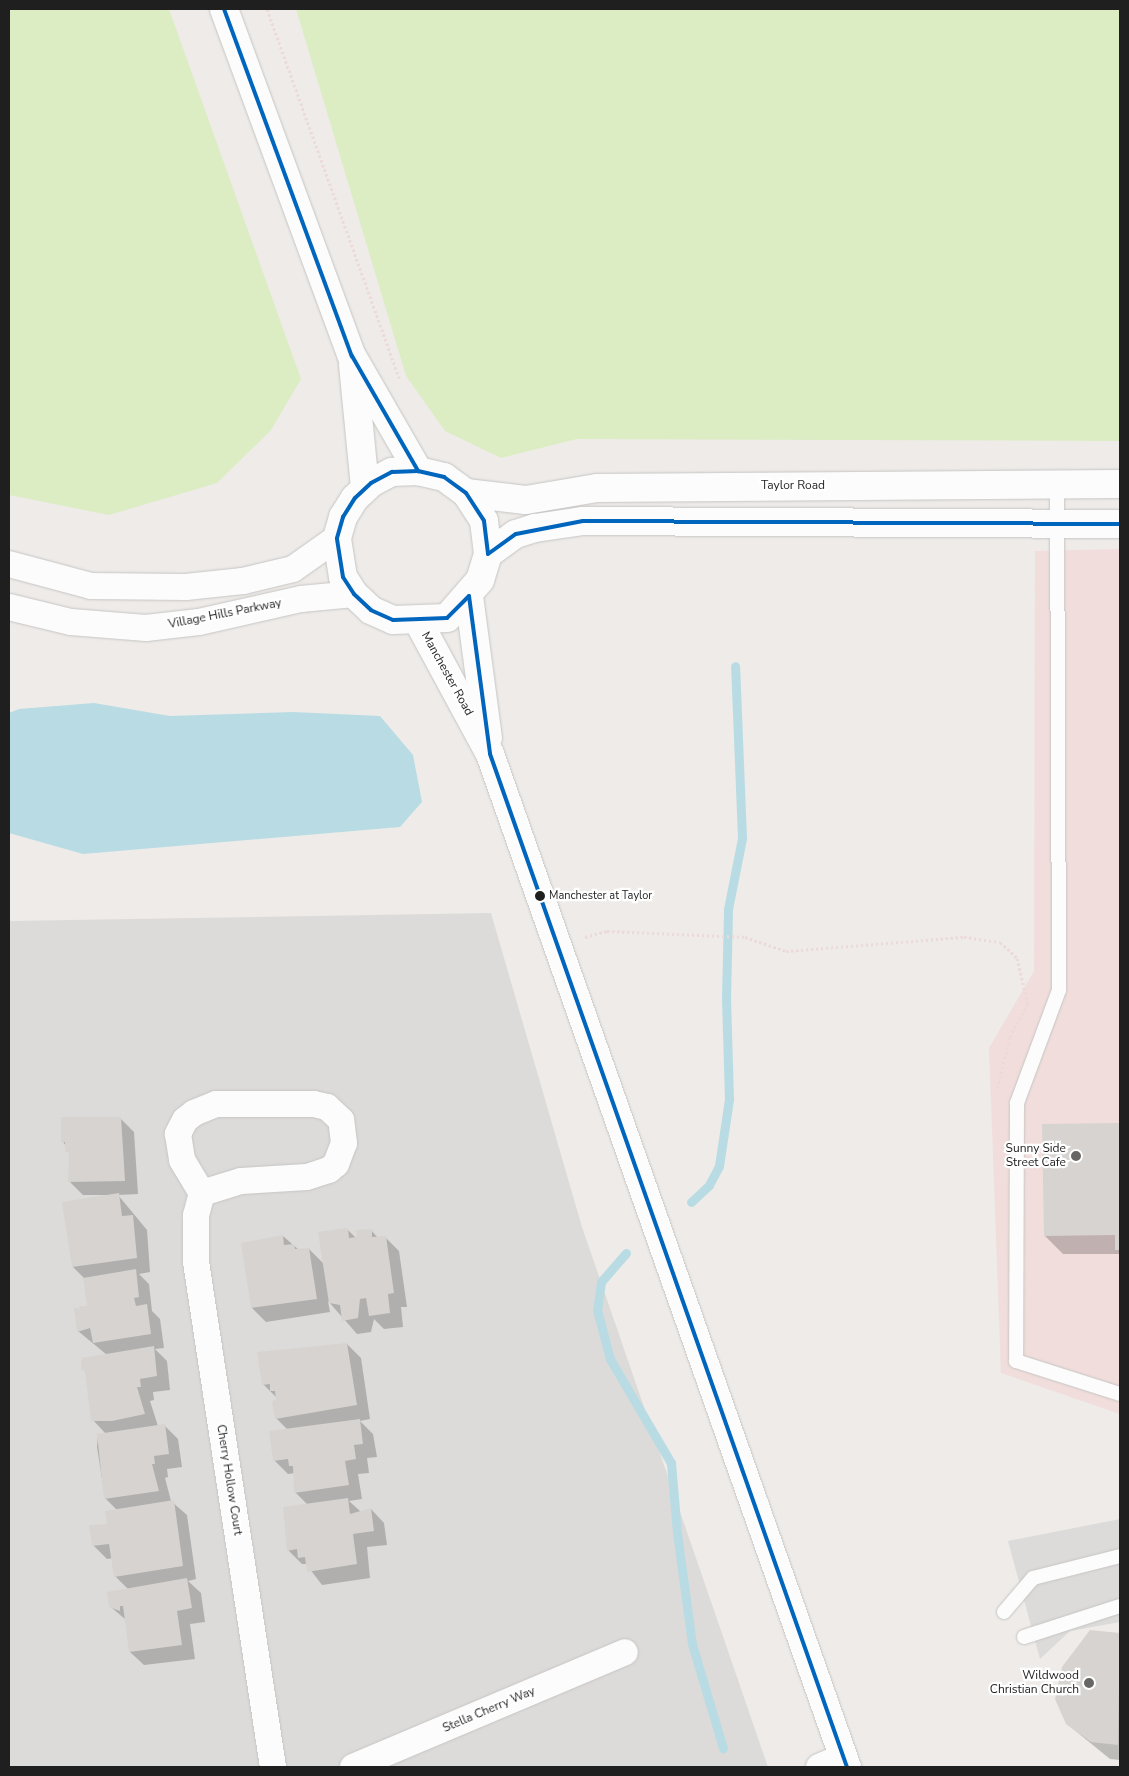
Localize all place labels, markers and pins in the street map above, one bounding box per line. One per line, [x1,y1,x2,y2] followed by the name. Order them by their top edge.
[549,889,652,903] place label: Manchester at Taylor
[535,891,545,901] marker: Manchester at Taylor
[1006,1142,1066,1170] place label: Sunny Side Street Cafe
[1070,1150,1082,1162] marker: Sunny Side Street Cafe
[990,1669,1079,1697] place label: Wildwood Christian Church
[1083,1677,1095,1689] marker: Wildwood Christian Church

